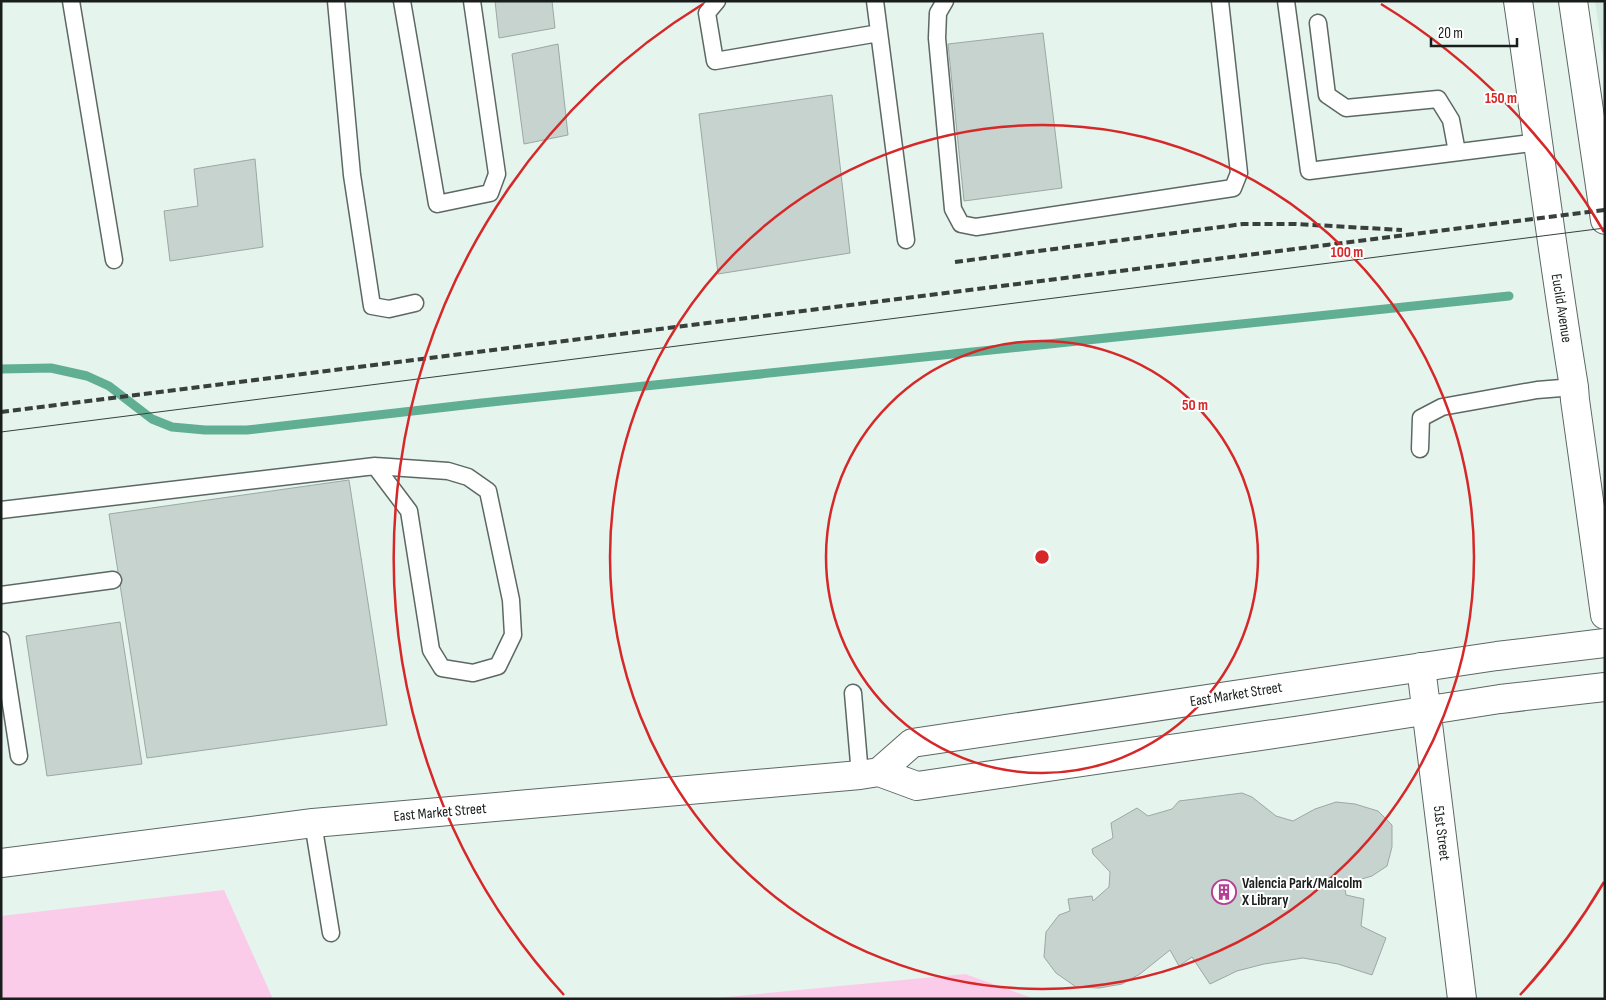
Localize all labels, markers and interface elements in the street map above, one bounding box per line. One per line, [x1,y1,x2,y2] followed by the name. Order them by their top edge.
[1431,15,1517,47] scale bar
[1438,24,1463,43] text: 20 m
[1485,89,1517,108] text: 150 m
[1331,243,1363,262] text: 100 m
[1547,272,1576,344] street label: Euclid Avenue
[1182,396,1208,415] text: 50 m
[1033,548,1051,566] centre of rings
[1189,678,1284,711] street label: East Market Street
[393,799,488,826] street label: East Market Street
[1429,804,1454,862] street label: 51st Street
[1241,874,1362,910] place label: Valencia Park/Malcolm X Library
[1211,879,1237,905] building icon: Valencia Park/Malcolm X Library

